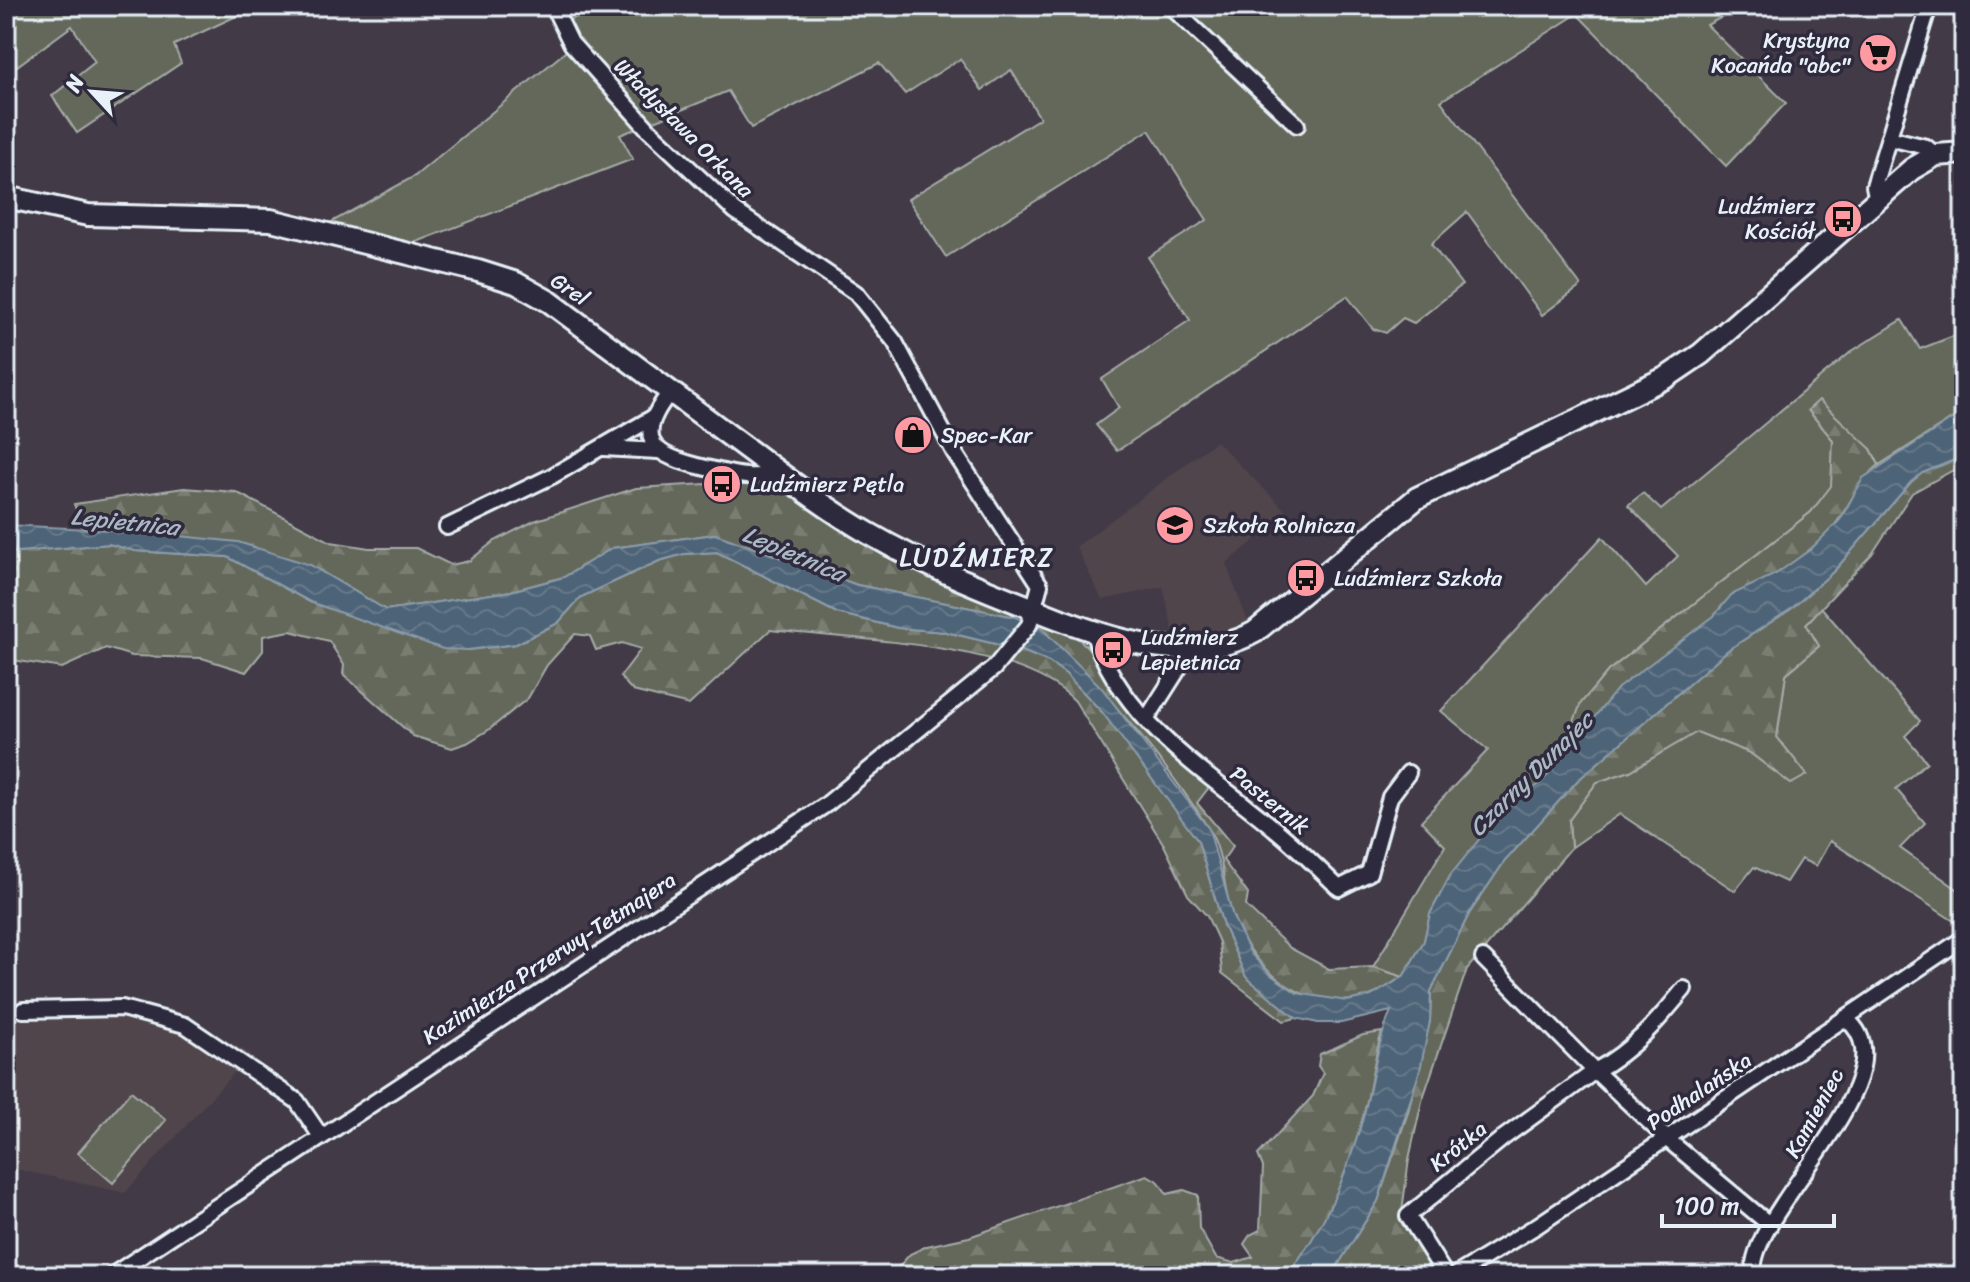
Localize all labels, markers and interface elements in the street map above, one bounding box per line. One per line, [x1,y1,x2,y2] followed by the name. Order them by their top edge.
[1711,21,1852,85] place label: Krystyna Kocańda "abc"
[1857,32,1899,74] supermarket icon: Krystyna Kocańda "abc"
[604,48,764,208] street label: Władysława Orkana
[52,52,132,132] north arrow
[53,67,96,100] text: N
[1718,187,1817,251] place label: Ludźmierz Kościół
[1822,198,1864,240] bus stop icon: Ludźmierz Kościół
[542,262,598,317] street label: Grel
[892,414,934,456] shop icon: Spec-Kar
[941,416,1033,455] place label: Spec-Kar
[701,463,743,505] bus stop icon: Ludźmierz Pętla
[750,465,904,504] place label: Ludźmierz Pętla
[69,495,184,549] water label: Lepietnica
[1154,504,1196,546] school or university icon: Szkoła Rolnicza
[1203,506,1356,545] place label: Szkoła Rolnicza
[736,513,855,596] water label: Lepietnica
[899,534,1055,580] district label: LUDŹMIERZ
[1285,557,1327,599] bus stop icon: Ludźmierz Szkoła
[1334,559,1503,598] place label: Ludźmierz Szkoła
[1141,618,1241,682] place label: Ludźmierz Lepietnica
[1092,629,1134,671] bus stop icon: Ludźmierz Lepietnica
[1458,699,1606,847] water label: Czarny Dunajec
[1221,755,1319,845] street label: Pasternik
[414,861,684,1055] street label: Kazimierza Przerwy-Tetmajera
[1638,1041,1760,1141] street label: Podhalańska
[1773,1061,1855,1165] street label: Kamieniec
[1420,1110,1496,1182] street label: Krótka
[1662,1178,1834,1228] scale bar
[1674,1185,1739,1227] text: 100 m

